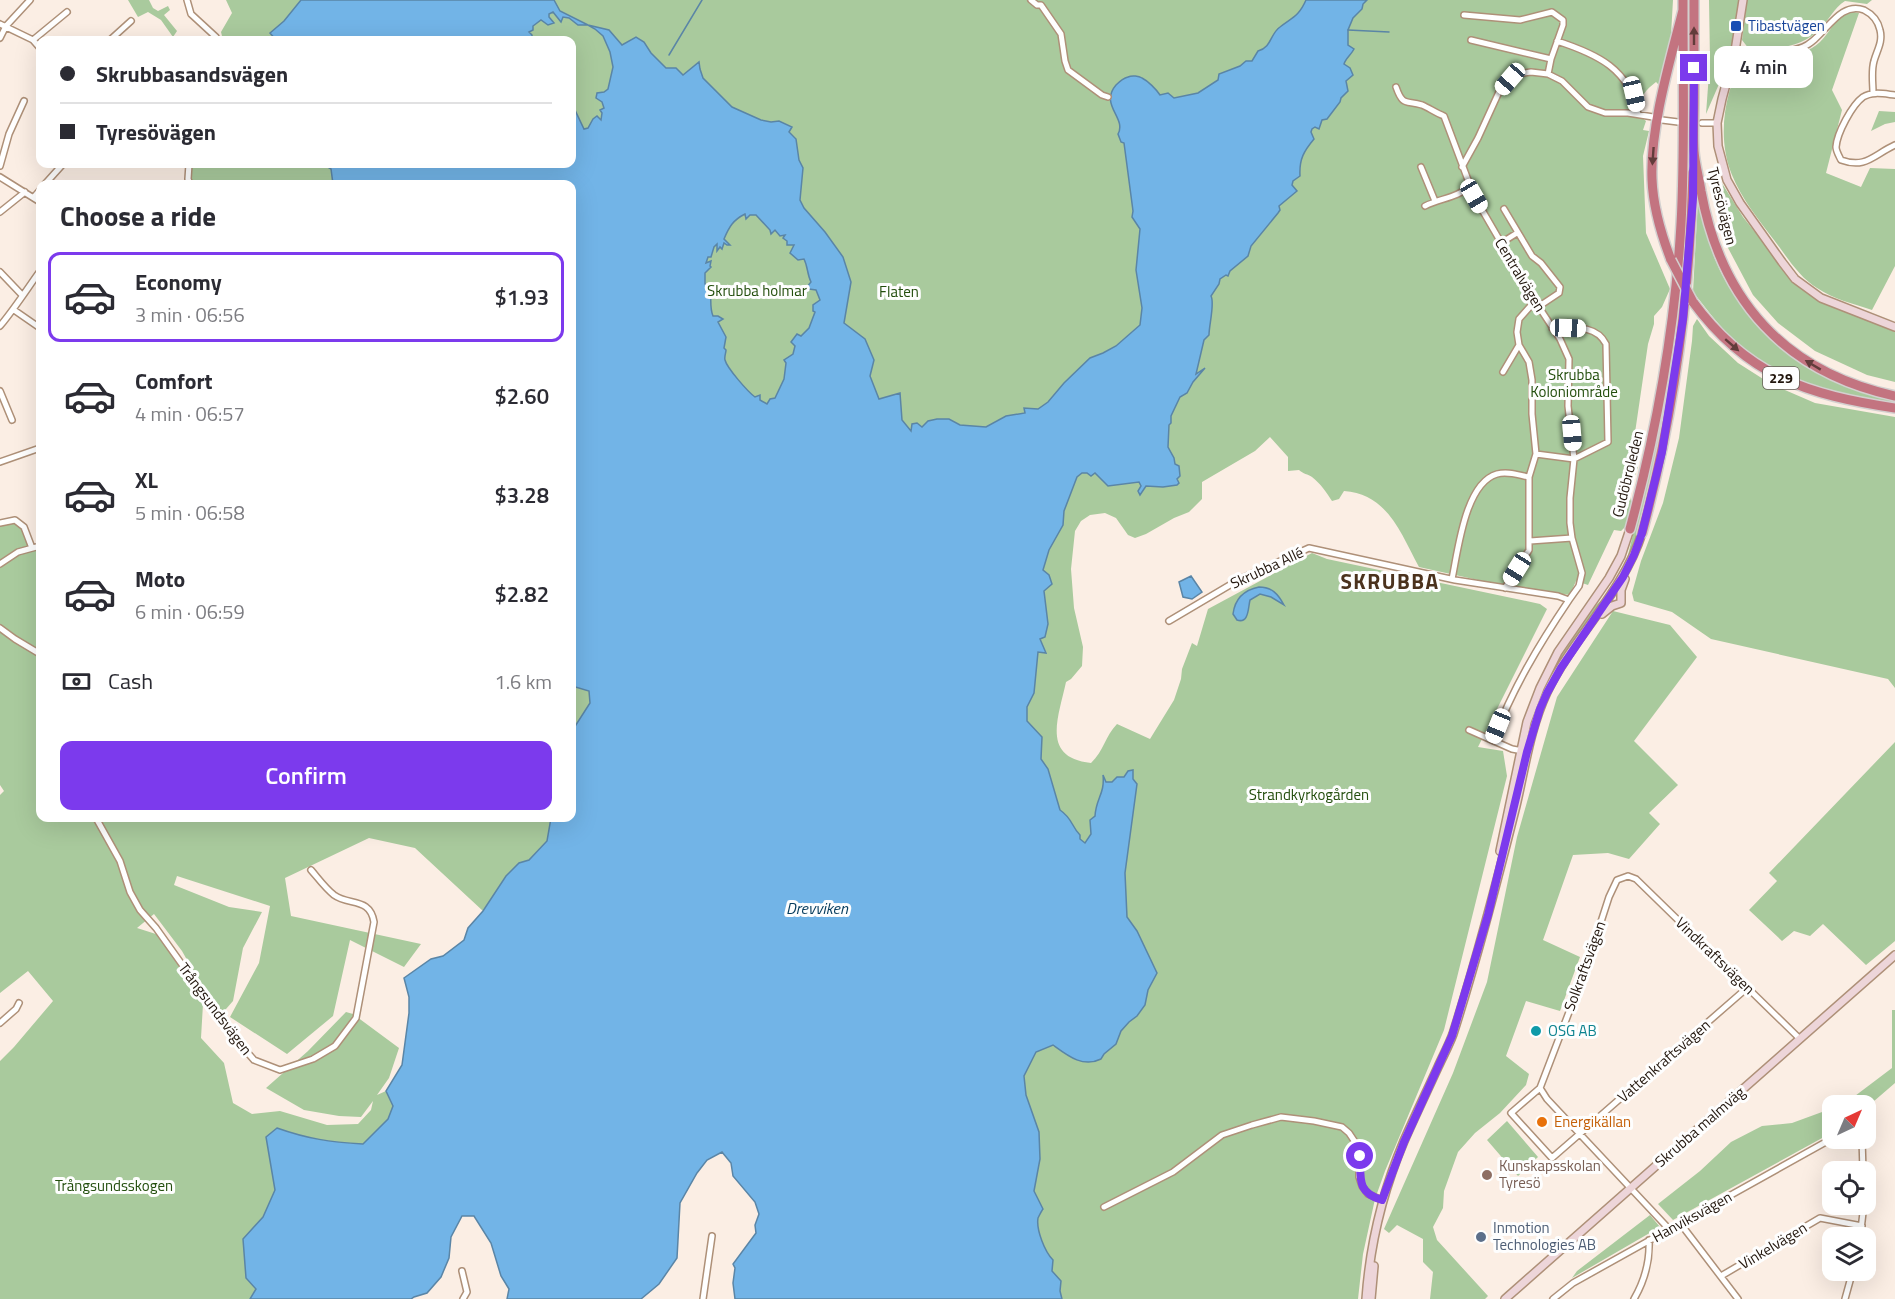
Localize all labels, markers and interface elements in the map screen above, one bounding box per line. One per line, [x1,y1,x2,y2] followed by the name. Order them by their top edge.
[1748,14,1825,37] place label: Tibastvägen
[1729,19,1743,33] marker: Tibastvägen
[1689,26,1699,45] one-way arrow
[1715,47,1814,89] callout: 4 min
[1739,51,1788,82] text: 4 min
[1680,54,1707,81] route end
[96,57,288,91] text: Skrubbasandsvägen
[1491,60,1529,98] car
[1621,74,1647,114] car
[96,115,216,149] text: Tyresövägen
[1649,147,1658,166] one-way arrow
[1702,165,1743,247] street label: Tyresövägen
[1457,176,1491,216] car
[60,195,216,236] text: Choose a ride
[1489,233,1552,316] street label: Centralvägen
[135,265,222,299] text: Economy
[63,270,117,324] icon: car
[707,279,807,302] park label: Skrubba holmar
[494,280,549,314] text: $1.93
[879,280,919,303] park label: Flaten
[135,299,245,330] text: 3 min · 06:56
[1550,318,1586,338] car
[1724,338,1739,351] one-way arrow
[1805,359,1821,370] one-way arrow
[1530,363,1618,403] park label: Skrubba Koloniområde
[135,364,213,398] text: Comfort
[1763,367,1799,389] road number: 229
[63,369,117,423] icon: car
[494,379,549,413] text: $2.60
[135,398,245,429] text: 4 min · 06:57
[1561,414,1583,452] car
[1606,428,1649,520] street label: Gudöbroleden
[135,463,158,497] text: XL
[63,468,117,522] icon: car
[494,478,549,512] text: $3.28
[135,497,245,528] text: 5 min · 06:58
[1226,541,1307,595] street label: Skrubba Allé
[1500,549,1534,589] car
[135,562,185,596] text: Moto
[1340,565,1440,597] district label: SKRUBBA
[63,567,117,621] icon: car
[494,577,549,611] text: $2.82
[135,596,245,627] text: 6 min · 06:59
[108,664,153,698] text: Cash
[60,665,93,698] icon: cash
[495,666,552,697] text: 1.6 km
[1483,706,1513,746] car
[60,741,552,810] button: Confirm
[1249,783,1369,806] park label: Strandkyrkogården
[786,896,849,920] water label: Drevviken
[1670,912,1760,1000] street label: Vindkraftsvägen
[1558,918,1611,1014] street label: Solkraftsvägen
[173,958,258,1060] street label: Trångsundsvägen
[1612,1014,1715,1108] street label: Vattenkraftsvägen
[1548,1019,1597,1042] place label: OSG AB
[1529,1024,1543,1038] marker: OSG AB
[1649,1081,1750,1172] street label: Skrubba malmväg
[1822,1095,1876,1149] north arrow
[1822,1095,1876,1281] map controls
[1554,1110,1631,1133] place label: Energikällan
[1535,1115,1549,1129] marker: Energikällan
[1346,1142,1373,1169] route start
[1499,1154,1601,1194] place label: Kunskapsskolan Tyresö
[1822,1161,1876,1215] button: locate
[1480,1168,1494,1182] marker: Kunskapsskolan Tyresö
[55,1174,173,1197] park label: Trångsundsskogen
[1648,1185,1736,1248] street label: Hanviksvägen
[1493,1216,1596,1256] place label: Inmotion Technologies AB
[1734,1216,1811,1275] street label: Vinkelvägen
[1822,1227,1876,1281] button: layers
[1474,1230,1488,1244] marker: Inmotion Technologies AB

